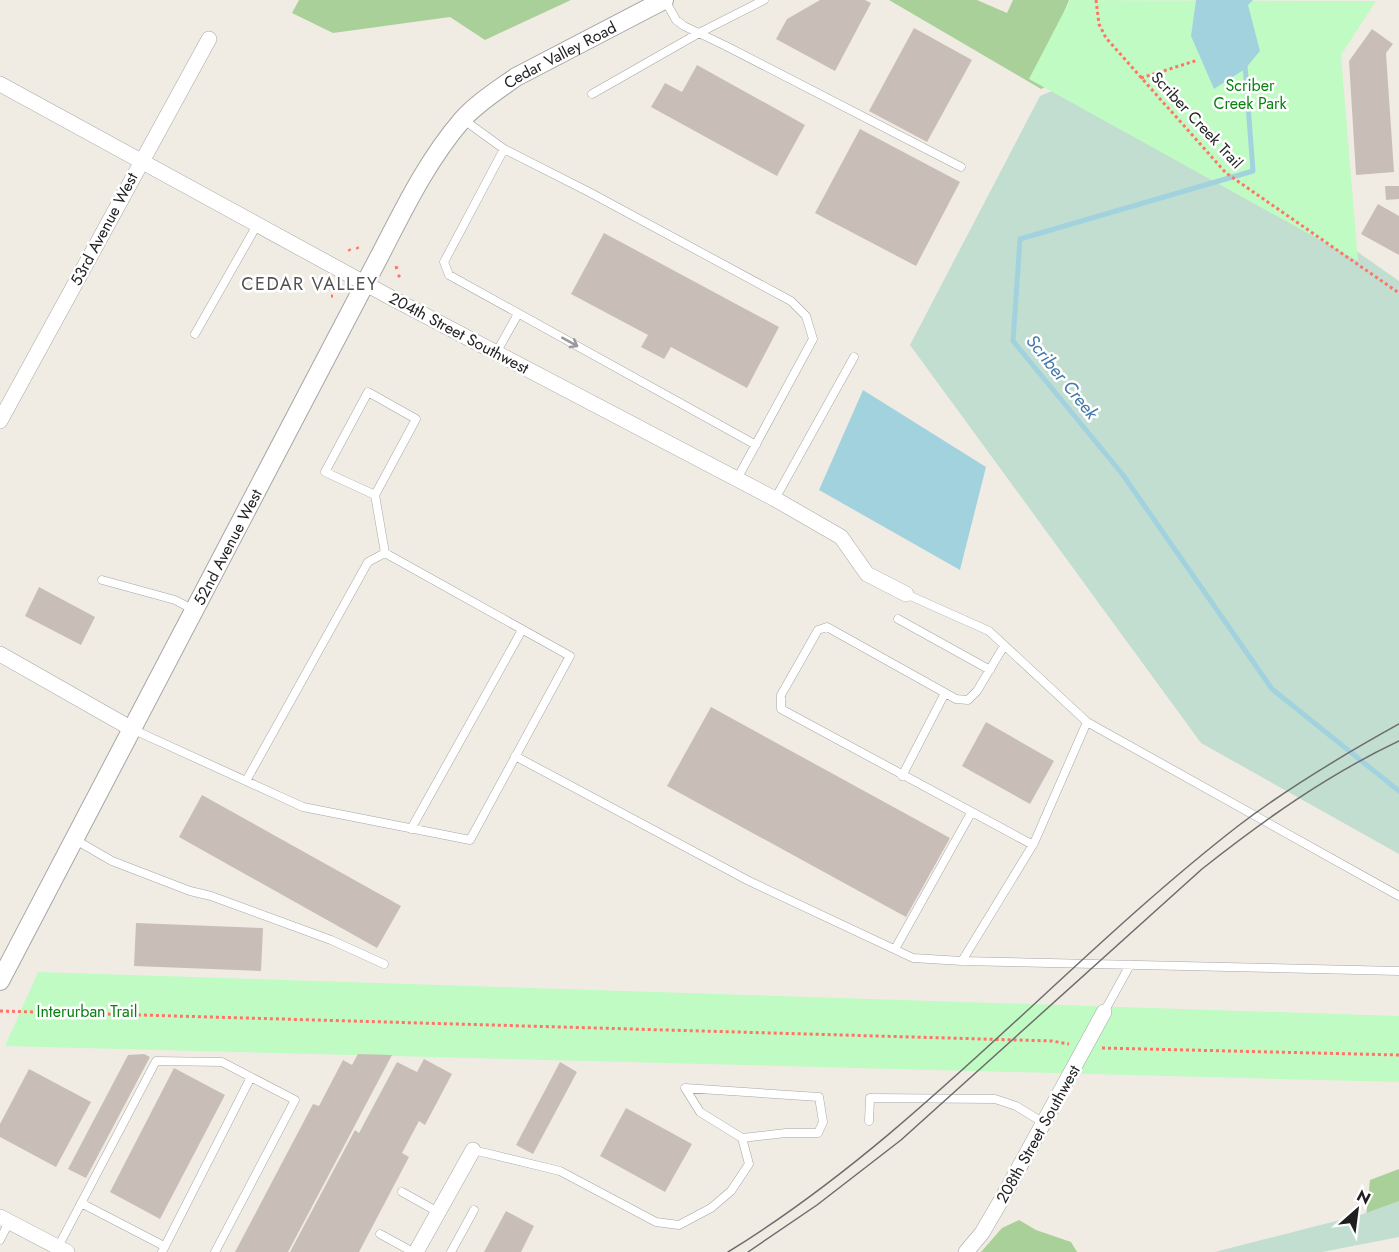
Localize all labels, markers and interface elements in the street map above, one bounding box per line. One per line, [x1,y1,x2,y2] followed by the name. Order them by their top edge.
[499,15,620,94] street label: Cedar Valley Road
[1146,66,1248,174] street label: Scriber Creek Trail
[1213,74,1287,115] park label: Scriber Creek Park
[65,168,144,290] street label: 53rd Avenue West
[241,271,379,297] district label: CEDAR VALLEY
[385,286,533,380] street label: 204th Street Southwest
[1020,329,1105,426] water label: Scriber Creek
[560,337,578,348] one-way arrow
[187,485,267,609] street label: 52nd Avenue West
[37,1000,137,1023] park label: Interurban Trail
[990,1061,1086,1207] street label: 208th Street Southwest
[1327,1180,1387,1240] north arrow
[1353,1184,1375,1210] text: N

